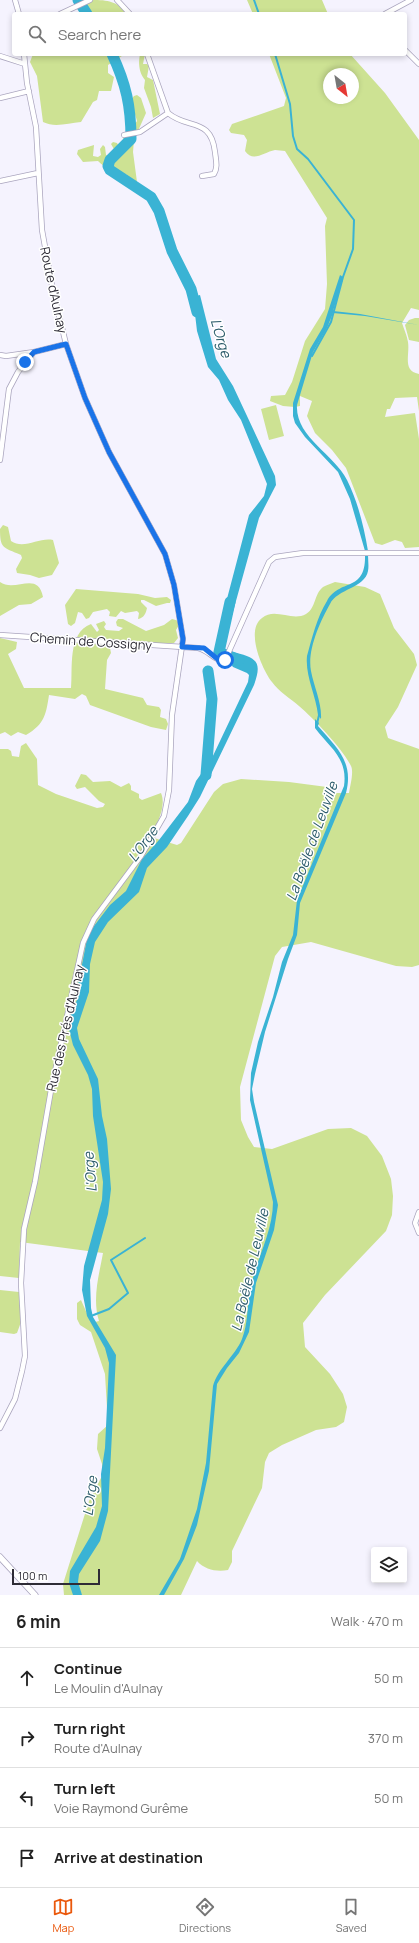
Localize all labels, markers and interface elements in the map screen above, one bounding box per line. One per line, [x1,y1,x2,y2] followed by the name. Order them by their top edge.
[12,12,407,56] search box
[26,23,48,45] icon: search
[58,24,141,45] text: Search here
[323,68,359,104] north arrow
[36,245,72,335] street label: Route d'Aulnay
[207,316,237,360] water label: L'Orge
[16,353,34,371] route end
[29,628,153,654] street label: Chemin de Cossigny
[216,651,234,669] route start
[281,778,342,903] water label: La Boële de Leuville
[123,821,162,865] water label: L'Orge
[42,963,88,1093] street label: Rue des Prés d'Aulnay
[78,1151,101,1193] water label: L'Orge
[226,1206,273,1333] water label: La Boële de Leuville
[78,1474,101,1517] water label: L'Orge
[371,1547,407,1583] map controls
[371,1547,407,1583] button: layers
[12,1567,100,1586] scale bar
[18,1568,47,1583] text: 100 m
[16,1610,61,1633] text: 6 min
[331,1612,403,1630] text: Walk · 470 m
[54,1658,122,1679] text: Continue
[16,1667,38,1689] icon: ahead
[374,1669,403,1687] text: 50 m
[54,1679,163,1697] text: Le Moulin d'Aulnay
[54,1718,125,1739] text: Turn right
[16,1727,38,1749] icon: right
[368,1729,403,1747] text: 370 m
[54,1739,142,1757] text: Route d'Aulnay
[54,1778,116,1799] text: Turn left
[16,1787,38,1809] icon: left
[374,1789,403,1807] text: 50 m
[54,1799,188,1817] text: Voie Raymond Gurême
[16,1847,38,1869] icon: arrive
[54,1847,203,1868] text: Arrive at destination
[52,1896,74,1935] tab: Map
[179,1896,231,1935] tab: Directions
[336,1896,367,1935] tab: Saved

